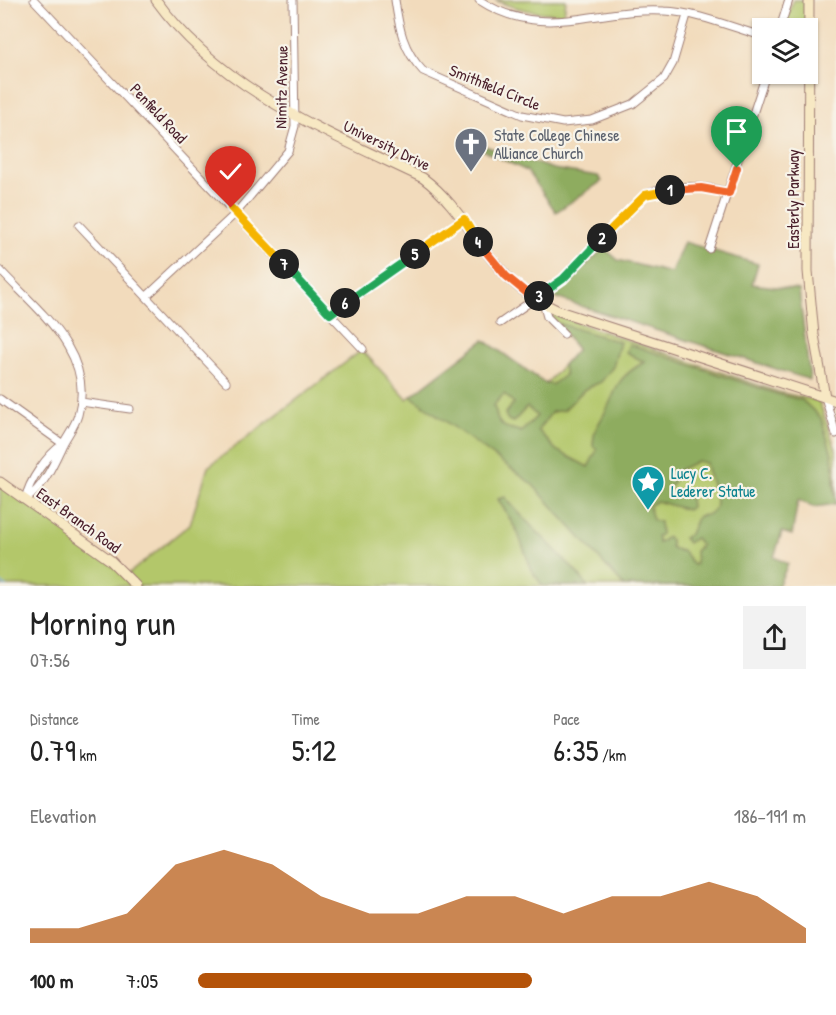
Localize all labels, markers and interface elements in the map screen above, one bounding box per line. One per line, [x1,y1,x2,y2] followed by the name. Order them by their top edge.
[752,18,818,84] map controls
[752,18,818,84] button: layers
[269,45,293,129] street label: Nimitz Avenue
[446,59,544,115] street label: Smithfield Circle
[126,78,192,148] street label: Penfield Road
[711,106,762,168] pin
[340,114,435,176] street label: University Drive
[720,115,753,148] icon: arrive
[494,124,620,164] place label: State College Chinese Alliance Church
[453,126,489,173] church icon: State College Chinese Alliance Church
[205,146,256,208] pin
[782,149,804,249] street label: Easterly Parkway
[214,155,247,188] icon: check
[655,175,685,205] pin: 1
[667,179,673,201] text: 1
[587,223,617,253] pin: 2
[463,227,493,257] pin: 4
[598,227,606,249] text: 2
[475,231,481,253] text: 4
[400,239,430,269] pin: 5
[412,243,418,265] text: 5
[269,249,299,279] pin: 7
[280,253,288,275] text: 7
[524,281,554,311] pin: 3
[535,285,543,307] text: 3
[330,288,360,318] pin: 6
[342,292,348,314] text: 6
[671,462,756,502] place label: Lucy C. Lederer Statue
[630,464,666,511] place icon: Lucy C. Lederer Statue
[32,482,126,558] street label: East Branch Road
[30,601,176,645] text: Morning run
[743,606,806,669] button: share
[30,646,70,673] text: 07:56
[30,708,79,730] text: Distance
[292,708,320,730] text: Time
[553,708,580,730] text: Pace
[30,730,76,770] text: 0.79
[292,730,336,770] text: 5:12
[553,730,598,770] text: 6:35
[76,744,97,766] text: km
[598,744,626,766] text: /km
[30,802,96,829] text: Elevation
[734,802,806,829] text: 186–191 m
[30,967,73,994] text: 100 m
[126,967,158,994] text: 7:05

